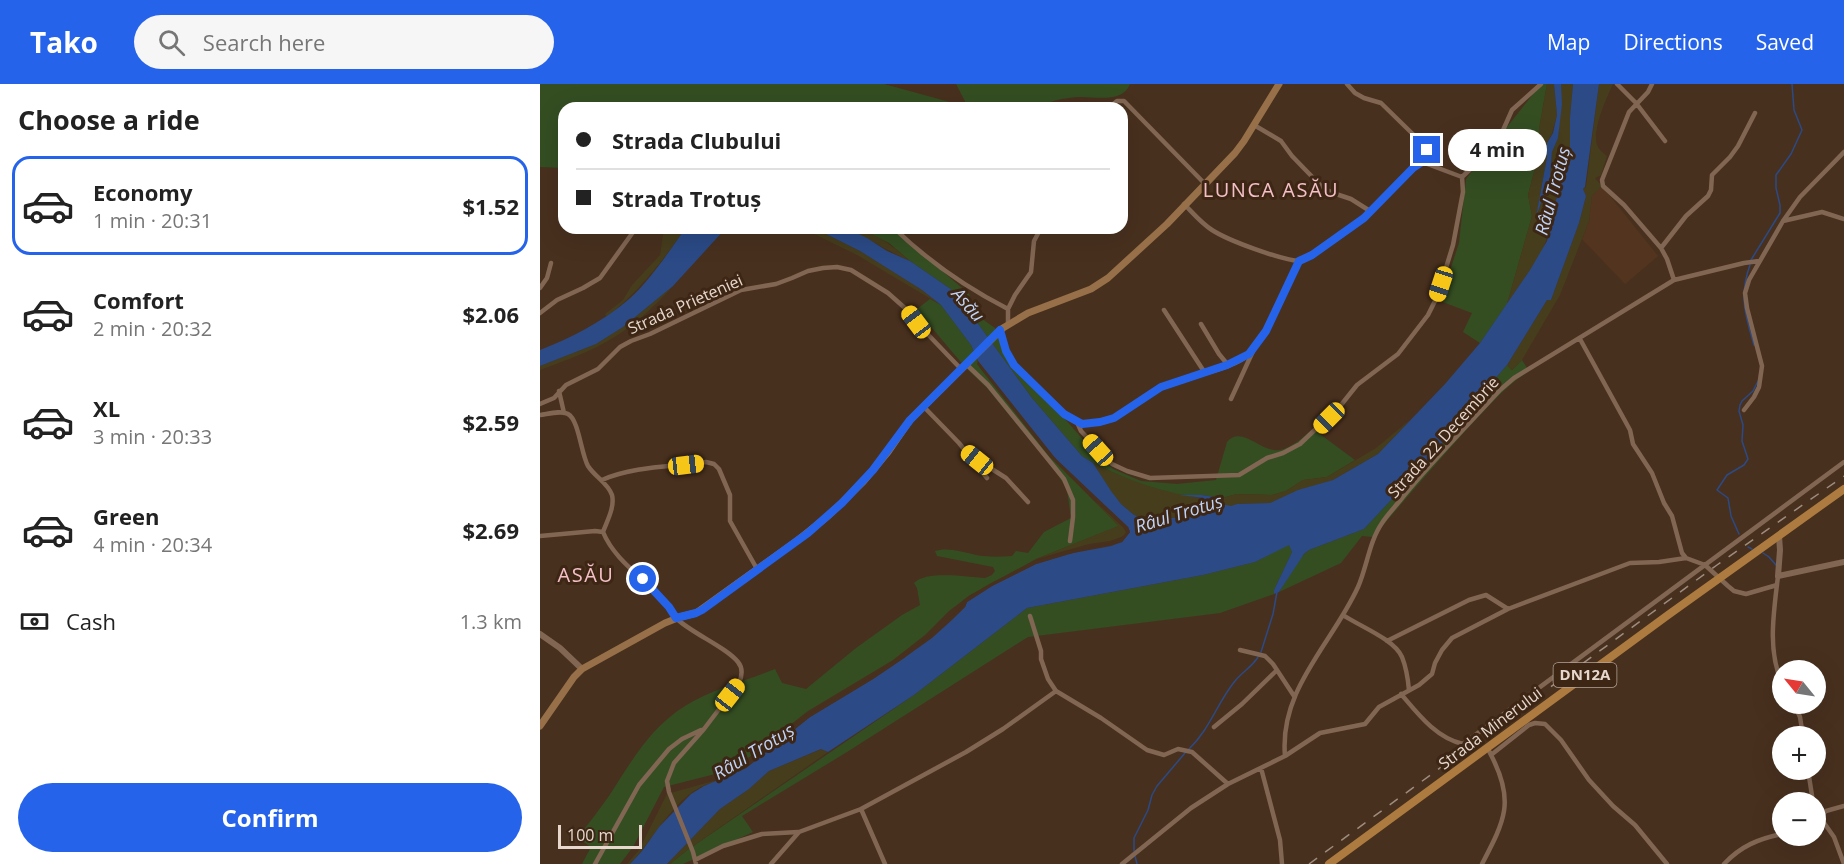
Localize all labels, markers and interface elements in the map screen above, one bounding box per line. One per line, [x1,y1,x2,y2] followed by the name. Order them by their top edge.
[134,15,554,69] search box
[30,23,98,61] text: Tako
[155,26,188,59] icon: search
[203,27,325,57] text: Search here
[1547,28,1590,56] text: Map
[1623,28,1723,56] text: Directions
[1756,28,1814,56] text: Saved
[18,101,200,138] text: Choose a ride
[612,125,781,155] text: Strada Clubului
[1448,129,1547,171] callout: 4 min
[1413,136,1440,163] route end
[1470,136,1525,163] text: 4 min
[1529,144,1575,237] water label: Râul Trotuș
[1203,176,1339,203] district label: LUNCA ASĂU
[93,177,192,207] text: Economy
[21,179,75,233] icon: car
[612,183,761,213] text: Strada Trotuș
[462,191,519,221] text: $1.52
[93,207,212,234] text: 1 min · 20:31
[1427,264,1455,304] car
[624,269,746,339] street label: Strada Prieteniei
[946,280,990,327] water label: Asău
[93,285,184,315] text: Comfort
[21,287,75,341] icon: car
[462,299,519,329] text: $2.06
[898,302,934,342] car
[93,315,212,342] text: 2 min · 20:32
[1382,371,1504,503] street label: Strada 22 Decembrie
[93,393,120,423] text: XL
[21,395,75,449] icon: car
[1310,399,1348,437] car
[462,407,519,437] text: $2.59
[93,423,212,450] text: 3 min · 20:33
[1079,431,1117,469] car
[957,442,997,478] car
[667,454,705,476] car
[1132,488,1226,538] water label: Râul Trotuș
[93,501,159,531] text: Green
[21,503,75,557] icon: car
[462,515,519,545] text: $2.69
[93,531,212,558] text: 4 min · 20:34
[558,561,614,588] district label: ASĂU
[629,565,656,592] route start
[18,605,51,638] icon: cash
[66,606,116,636] text: Cash
[460,608,522,635] text: 1.3 km
[1772,660,1826,714] north arrow
[1772,660,1826,846] map controls
[1554,663,1616,687] road number: DN12A
[712,675,748,715] car
[1434,682,1546,774] street label: Strada Minerului
[709,717,799,785] water label: Râul Trotuș
[1772,726,1826,780] button: +
[18,783,522,852] button: Confirm
[1772,792,1826,846] button: −
[558,822,642,850] scale bar
[567,824,613,846] text: 100 m

